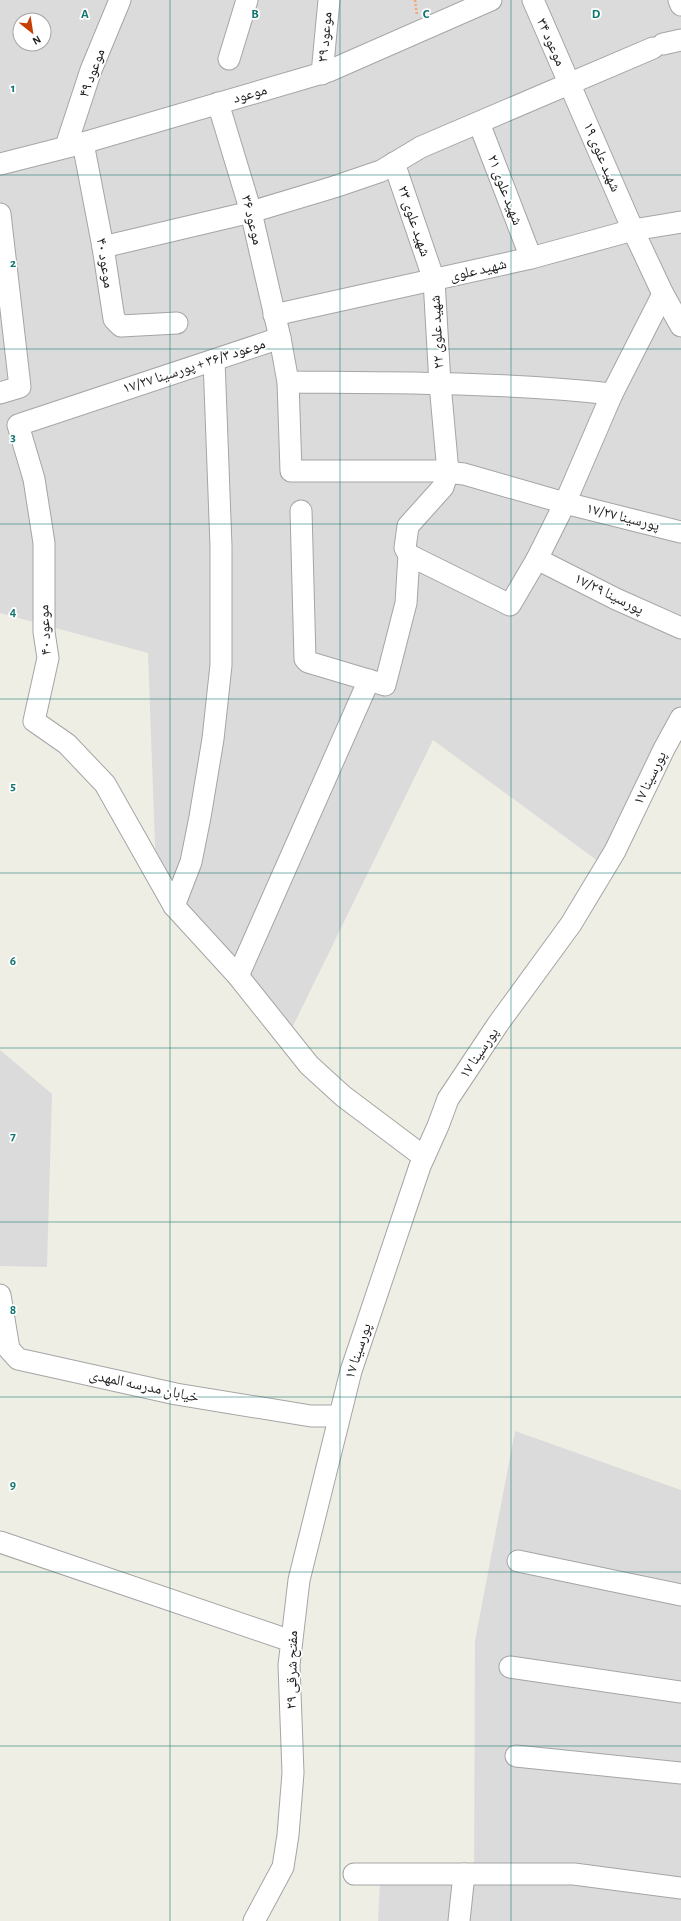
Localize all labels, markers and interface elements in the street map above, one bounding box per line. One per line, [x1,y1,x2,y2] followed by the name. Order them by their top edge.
[81,8,89,21] text: A
[251,8,259,21] text: B
[423,8,430,21] text: C
[592,8,601,21] text: D
[315,11,336,63] street label: موعود ۳۹
[12,12,52,52] north arrow
[533,16,568,69] street label: موعود ۳۴
[31,34,43,47] text: N
[76,46,109,100] street label: موعود ۴۹
[11,82,15,95] text: 1
[231,82,269,107] street label: موعود
[579,120,623,195] street label: شهید علوی ۱۹
[483,153,525,228] street label: شهید علوی ۲۱
[393,184,433,259] street label: شهید علوی ۲۳
[238,194,265,247] street label: موعود ۳۶
[93,237,116,289] street label: موعود ۴۰
[448,256,509,286] street label: شهید علوی
[10,257,16,270] text: 2
[428,294,448,369] street label: شهید علوی ۲۲
[121,336,268,397] street label: موعود ۳۶/۳ + پورسینا ۱۷/۲۷
[10,431,16,444] text: 3
[584,501,661,534] street label: پورسینا ۱۷/۲۷
[571,571,646,618] street label: پورسینا ۱۷/۲۹
[36,604,55,656] street label: موعود ۴۰
[10,606,17,619] text: 4
[631,749,670,808] street label: پورسینا ۱۷
[10,780,16,793] text: 5
[10,955,16,968] text: 6
[457,1025,502,1082] street label: پورسینا ۱۷
[10,1130,16,1143] text: 7
[10,1304,16,1317] text: 8
[342,1321,375,1381] street label: پورسینا ۱۷
[87,1367,201,1407] street label: خیابان مدرسه المهدی
[10,1479,16,1492] text: 9
[284,1630,302,1710] street label: مفتح شرقی ۲۹

